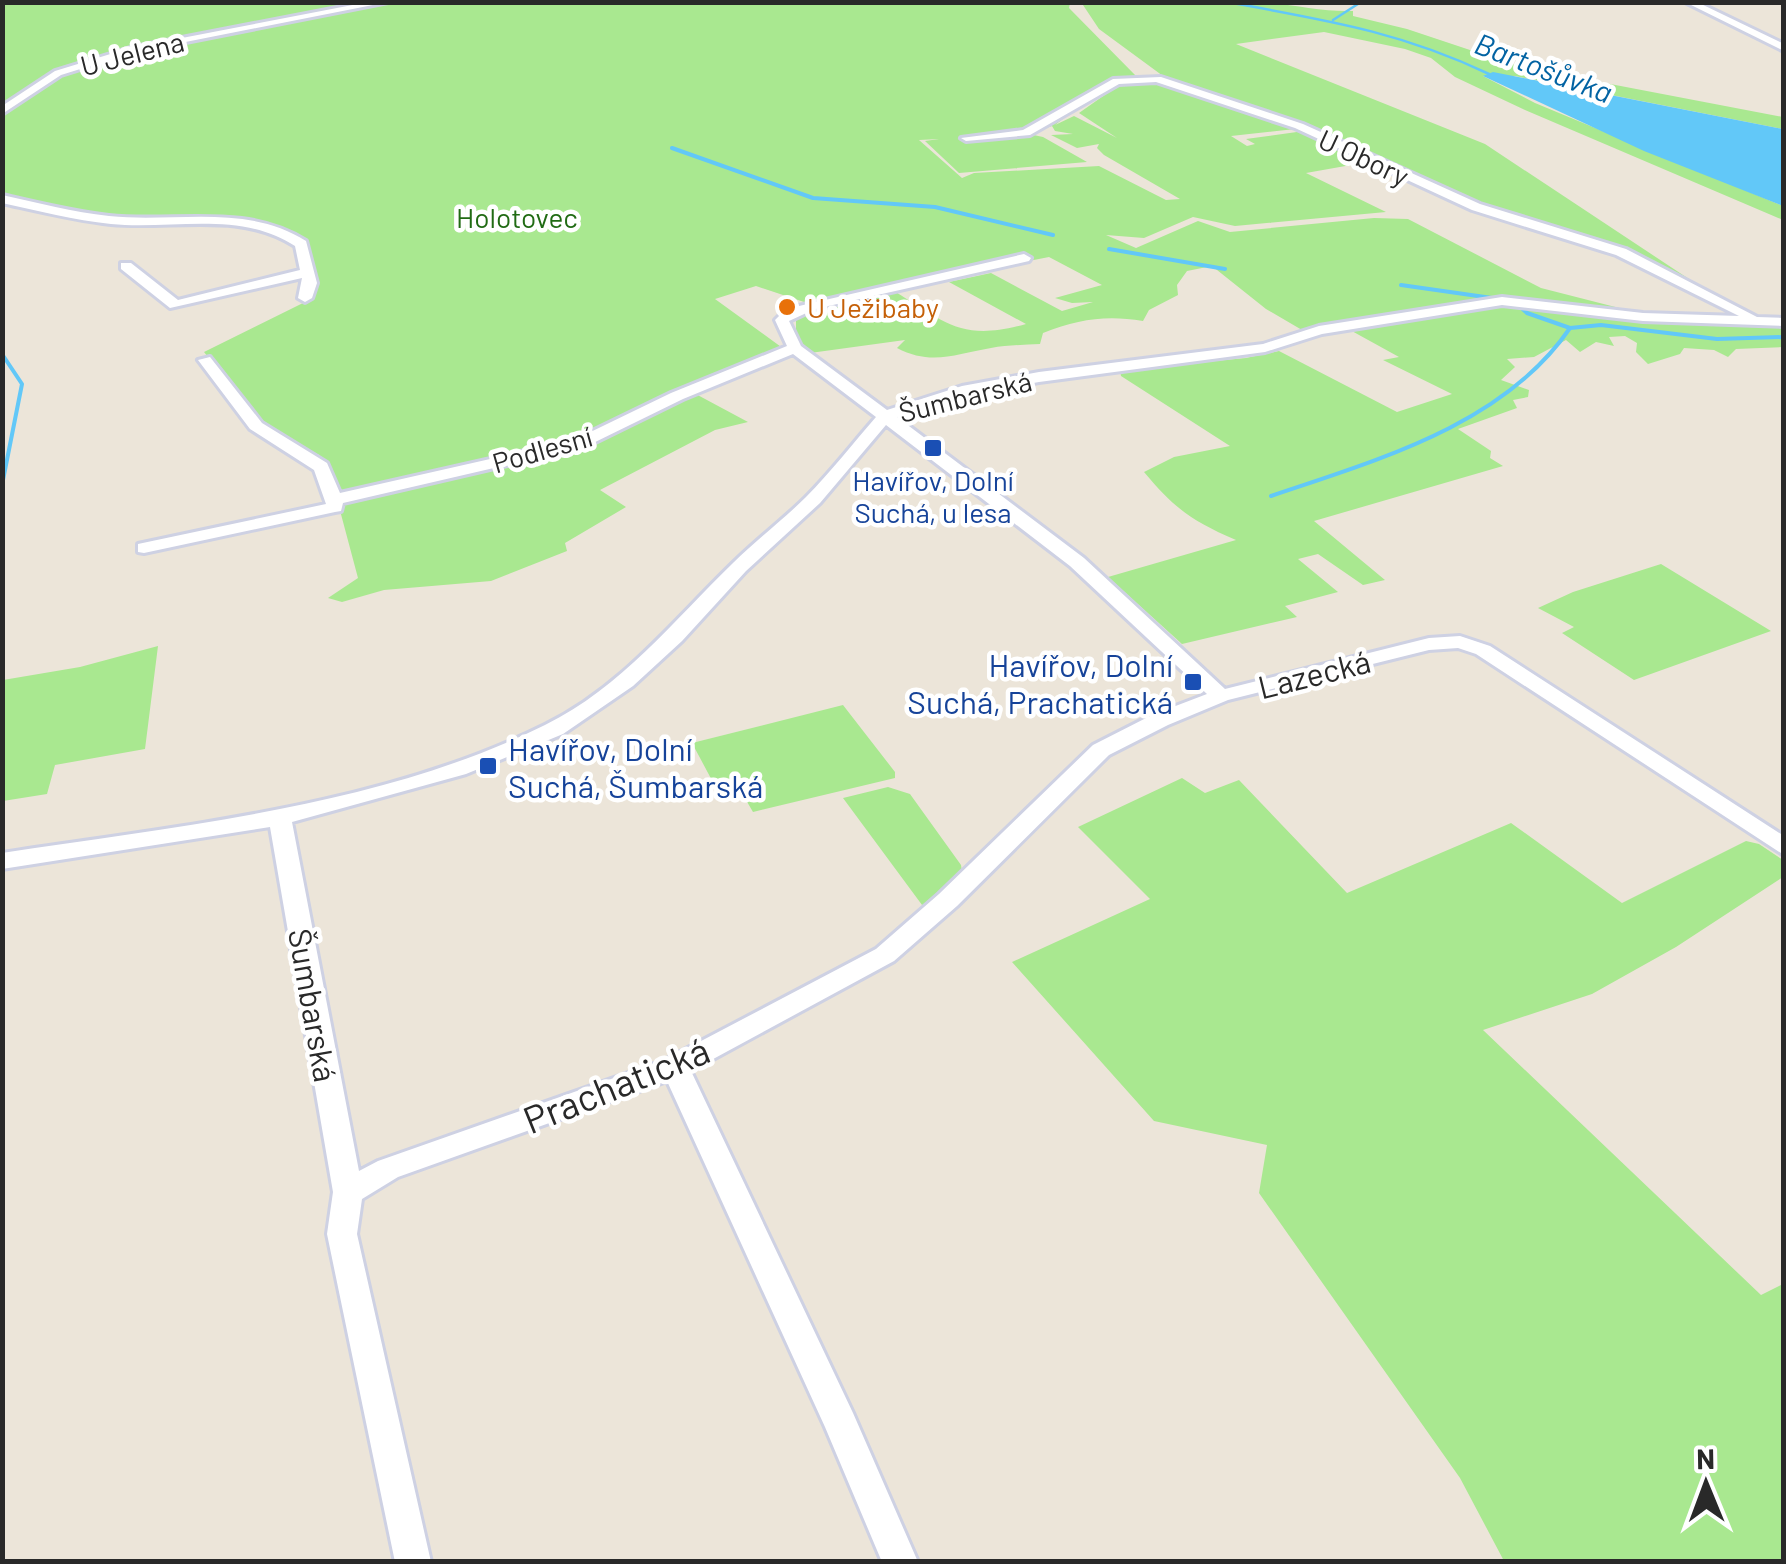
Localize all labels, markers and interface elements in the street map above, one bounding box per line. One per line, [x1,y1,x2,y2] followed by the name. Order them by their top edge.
[77,24,187,82] street label: U Jelena
[1470,24,1618,110] water label: Bartošůvka
[1314,121,1414,193] street label: U Obory
[456,200,578,234] park label: Holotovec
[807,290,939,324] place label: U Ježibaby
[776,296,798,318] marker: U Ježibaby
[895,363,1035,429] street label: Šumbarská
[488,419,596,479] street label: Podlesní
[922,437,944,459] marker: Havířov, Dolní Suchá, u lesa
[852,463,1014,529] place label: Havířov, Dolní Suchá, u lesa
[1254,641,1374,705] street label: Lazecká
[907,645,1173,720] place label: Havířov, Dolní Suchá, Prachatická
[1182,671,1204,693] marker: Havířov, Dolní Suchá, Prachatická
[508,729,763,804] place label: Havířov, Dolní Suchá, Šumbarská
[477,755,499,777] marker: Havířov, Dolní Suchá, Šumbarská
[282,925,346,1085] street label: Šumbarská
[516,1026,716,1142] street label: Prachatická
[1656,1434,1756,1534] north arrow
[1696,1441,1715,1475] text: N

